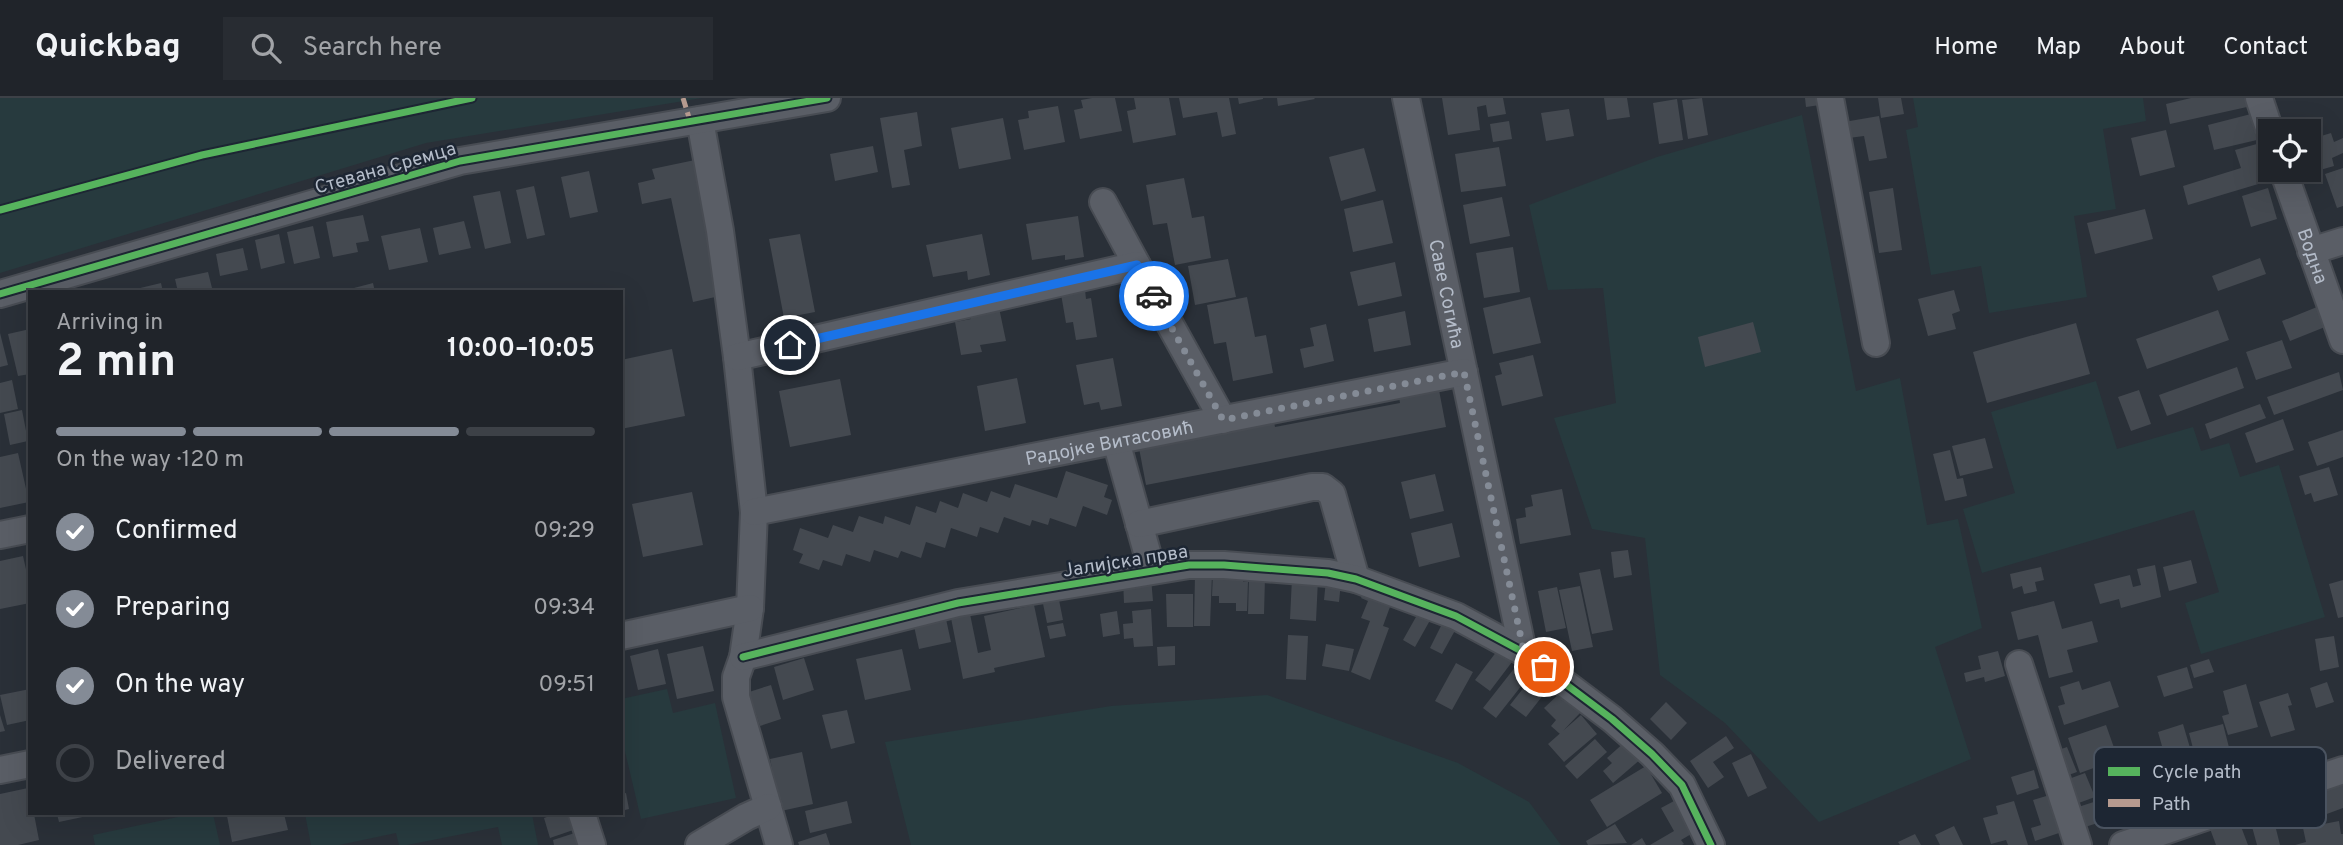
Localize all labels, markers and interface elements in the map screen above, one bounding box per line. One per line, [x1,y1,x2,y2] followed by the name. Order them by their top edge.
[223,17,713,80] search box
[35,27,181,69] text: Quickbag
[247,29,285,67] icon: search
[303,32,442,65] text: Search here
[1934,33,1998,63] text: Home
[2036,33,2081,63] text: Map
[2119,33,2185,63] text: About
[2223,33,2308,63] text: Contact
[2258,119,2321,182] map controls
[2258,119,2321,182] button: locate
[312,137,459,201] street label: Стевана Сремца
[2291,225,2332,288] street label: Водна
[1422,237,1469,351] street label: Саве Согића
[1119,261,1189,331] courier
[1135,277,1173,315] icon: car
[56,309,163,338] text: Arriving in
[760,315,820,375] pin
[771,326,809,364] icon: home
[447,333,595,366] text: 10:00–10:05
[56,334,176,393] text: 2 min
[1023,416,1196,472] street label: Радојке Витасовић
[56,446,244,475] text: On the way · 120 m
[56,513,94,551] icon: check
[115,515,238,548] text: Confirmed
[534,517,595,546] text: 09:29
[1061,540,1190,584] street label: Јалијска прва
[56,590,94,628] icon: check
[115,592,230,625] text: Preparing
[533,594,595,623] text: 09:34
[1514,637,1574,697] pin
[1525,648,1563,686] icon: bag
[56,667,94,705] icon: check
[115,669,245,702] text: On the way
[538,671,595,700] text: 09:51
[115,746,226,779] text: Delivered
[2094,747,2326,828] legend
[2152,761,2241,785] text: Cycle path
[2152,793,2191,817] text: Path

